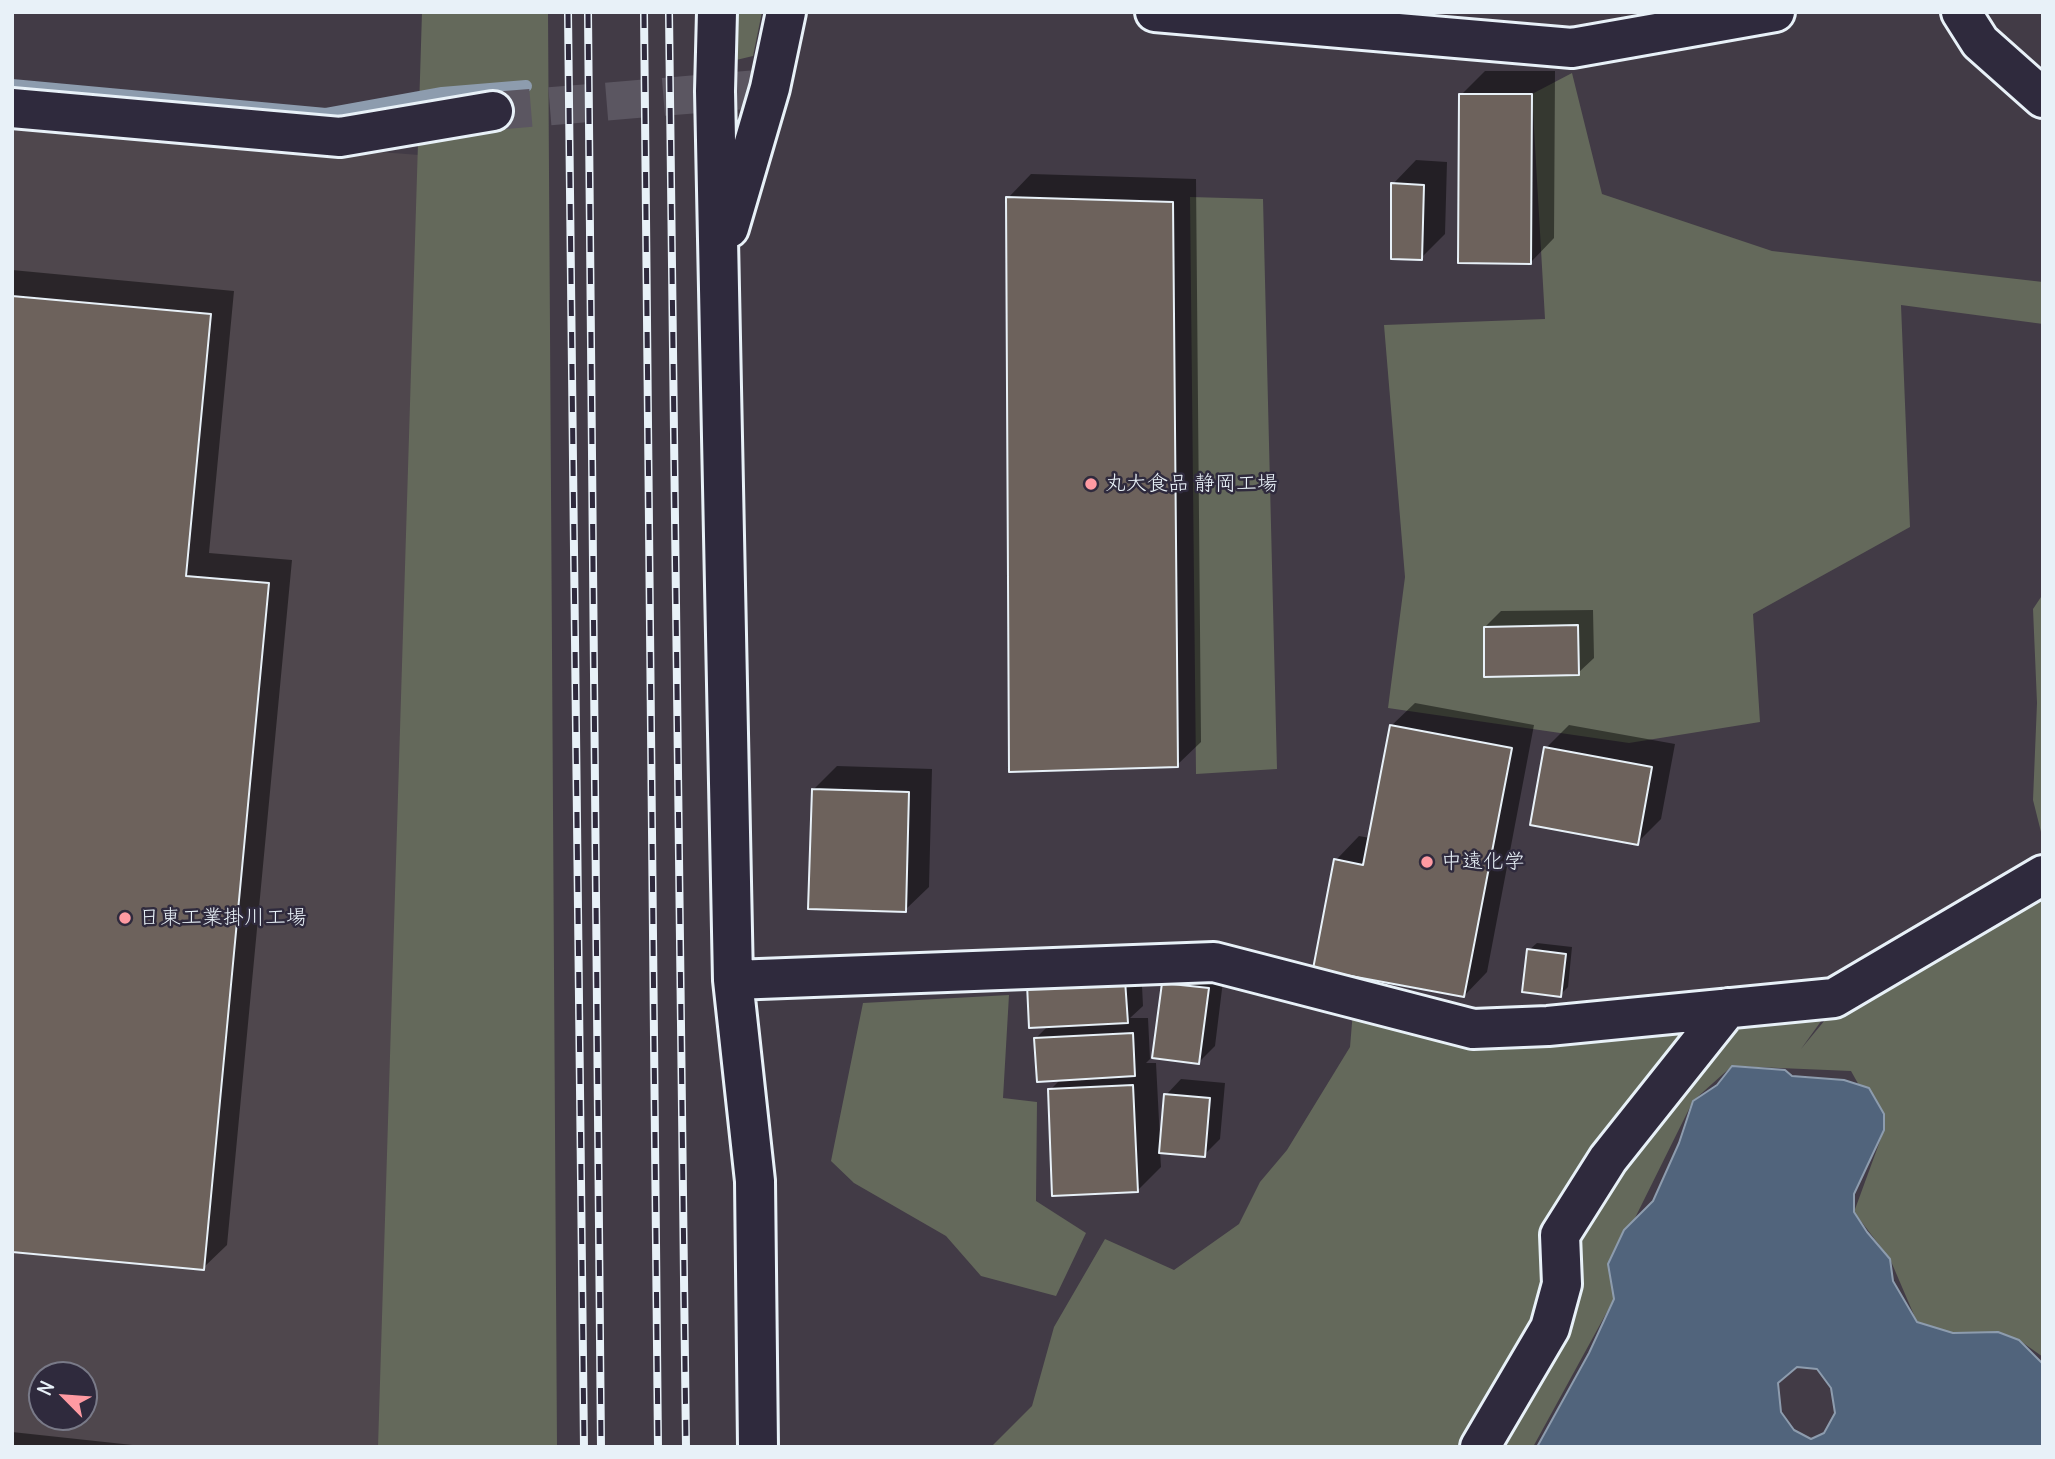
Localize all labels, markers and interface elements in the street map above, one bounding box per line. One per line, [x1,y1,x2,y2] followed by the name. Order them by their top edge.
[1105,471,1278,497] place label: 丸大食品 静岡工場
[1083,476,1099,492] marker: 丸大食品 静岡工場
[1441,849,1525,875] place label: 中遠化学
[1419,854,1435,870] marker: 中遠化学
[139,905,307,931] place label: 日東工業掛川工場
[117,910,133,926] marker: 日東工業掛川工場
[28,1361,98,1431] north arrow
[32,1377,59,1399] text: N

